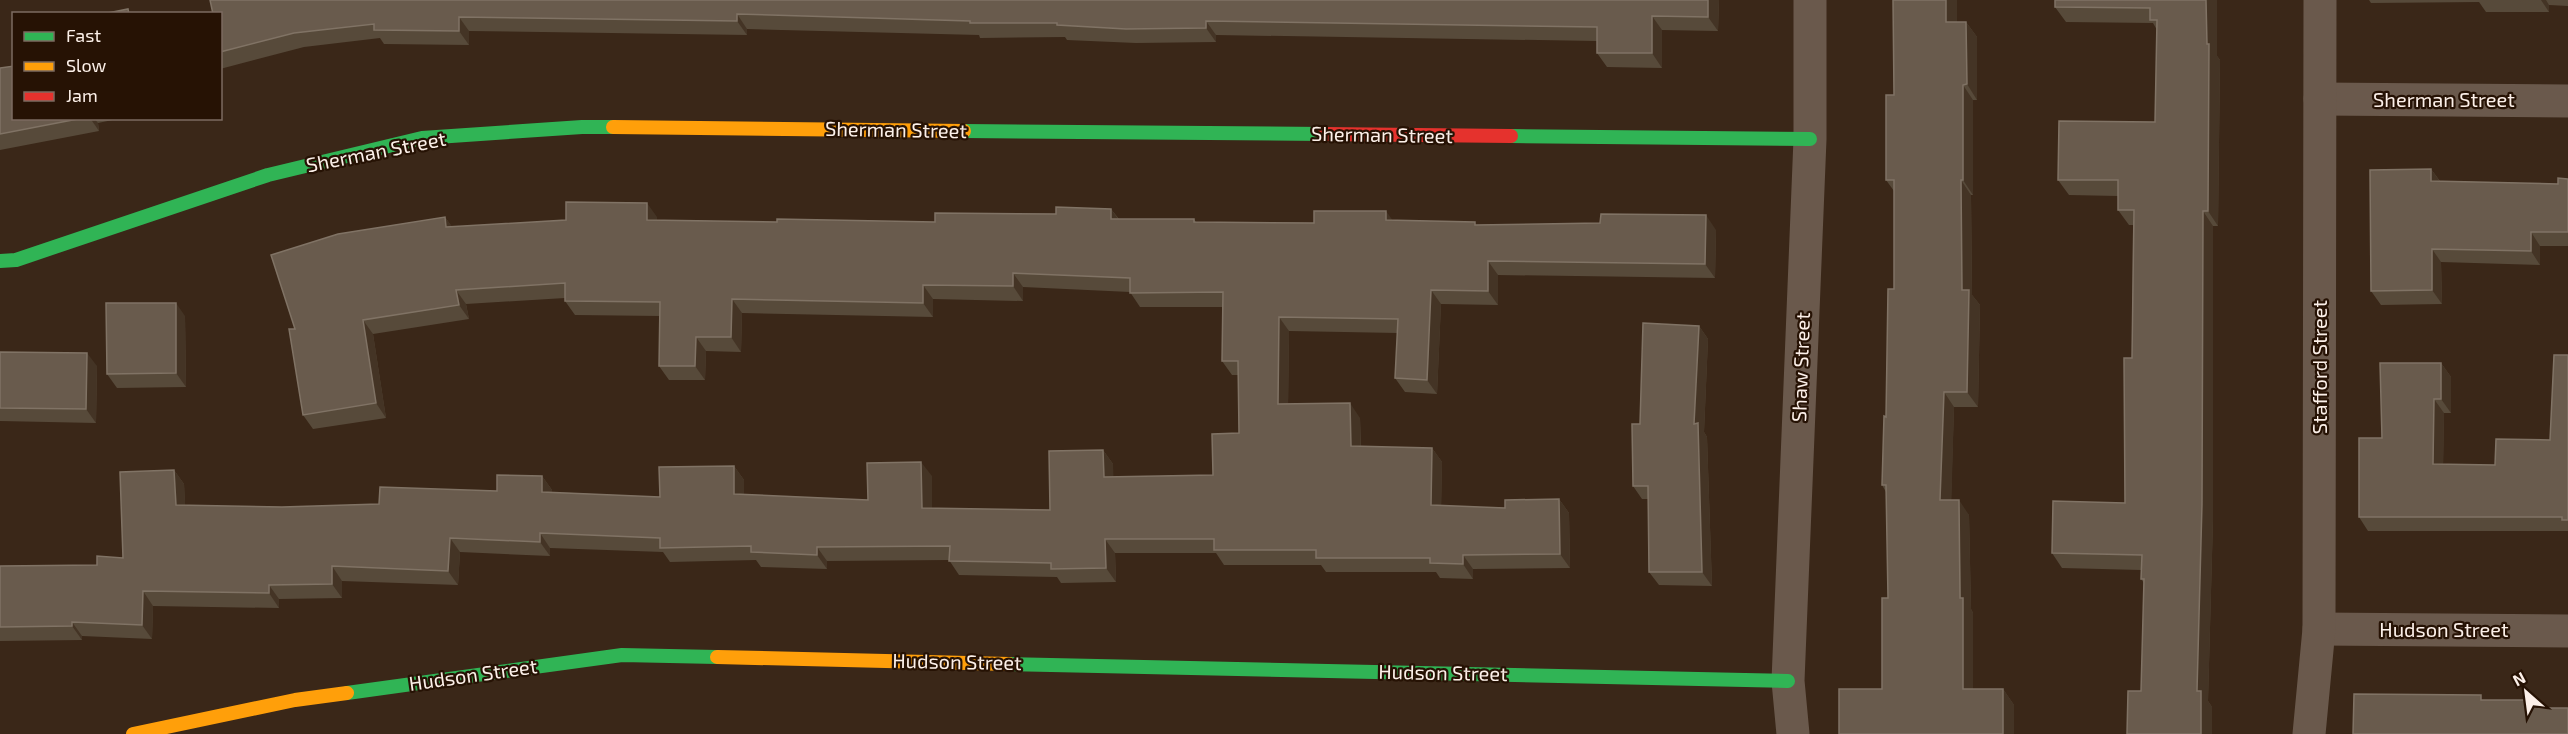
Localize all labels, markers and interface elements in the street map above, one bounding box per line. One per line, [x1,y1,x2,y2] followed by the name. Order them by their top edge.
[12,12,222,120] legend
[66,24,101,46] text: Fast
[66,54,107,76] text: Slow
[66,84,98,106] text: Jam
[2373,87,2515,111] street label: Sherman Street
[825,116,967,142] street label: Sherman Street
[1311,121,1453,147] street label: Sherman Street
[304,126,448,176] street label: Sherman Street
[2307,299,2331,434] street label: Stafford Street
[1786,311,1814,422] street label: Shaw Street
[2379,617,2509,641] street label: Hudson Street
[892,648,1022,674] street label: Hudson Street
[407,653,539,695] street label: Hudson Street
[1378,659,1508,685] street label: Hudson Street
[2496,662,2556,722] north arrow
[2509,667,2528,689] text: N

